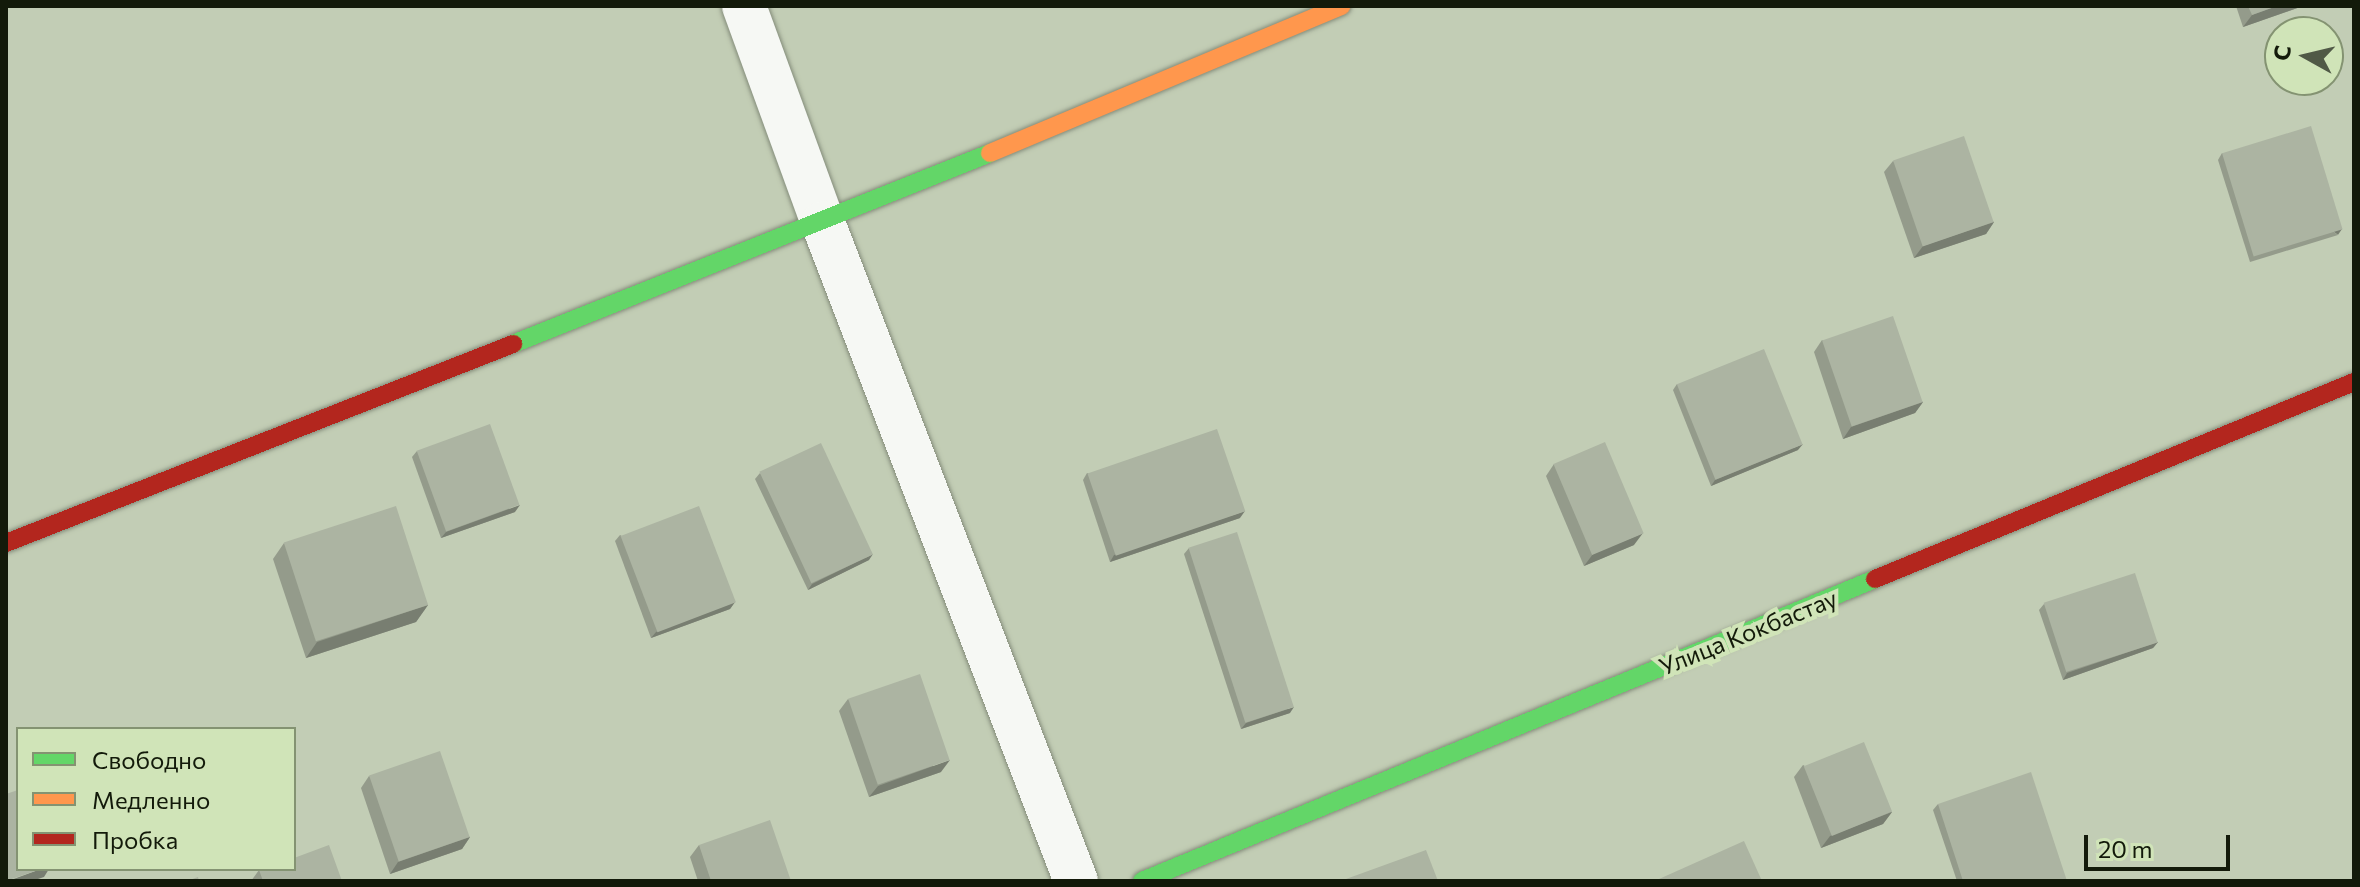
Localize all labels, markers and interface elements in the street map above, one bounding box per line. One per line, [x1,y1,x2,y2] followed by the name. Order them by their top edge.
[2264,16,2344,96] north arrow
[2267,44,2296,62] text: С
[1655,583,1841,681] street label: Улица Кокбастау
[16,727,296,871] legend
[92,745,206,774] text: Свободно
[92,785,210,814] text: Медленно
[2088,819,2234,869] scale bar
[92,825,178,854] text: Пробка
[2098,834,2152,863] text: 20 m

